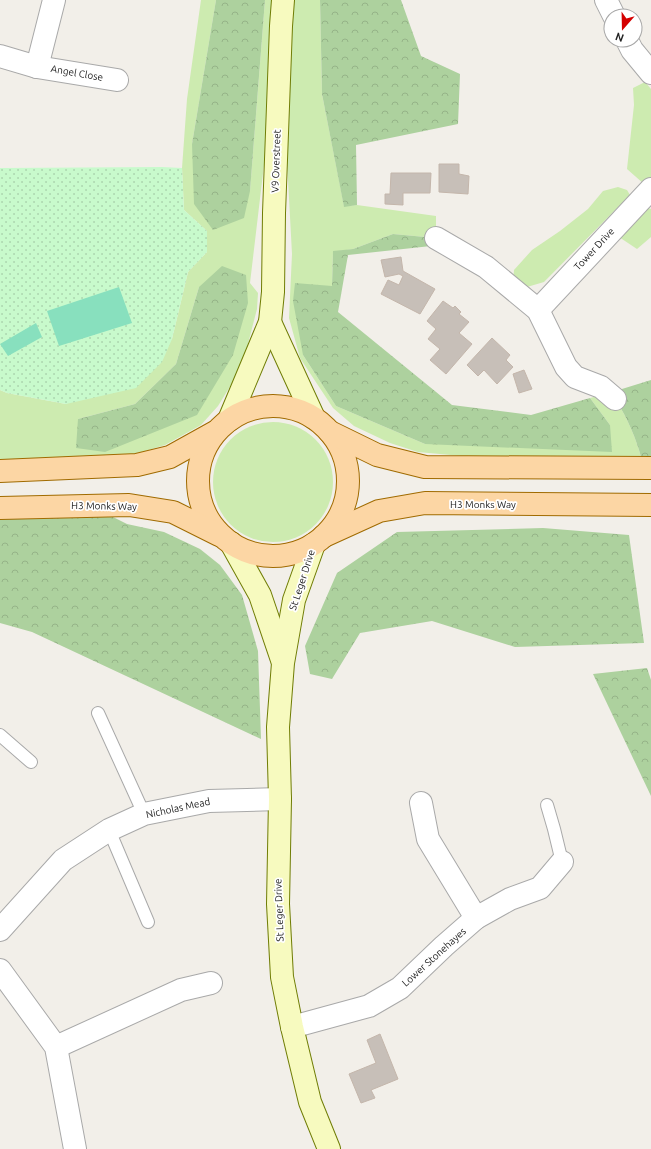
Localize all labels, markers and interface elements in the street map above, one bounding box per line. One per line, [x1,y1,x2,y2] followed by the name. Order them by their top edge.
[603,8,643,48] north arrow
[614,30,625,44] text: N
[50,63,104,83] street label: Angel Close
[269,129,283,193] street label: V9 Overstreet
[572,226,616,272] street label: Tower Drive
[450,499,516,510] street label: H3 Monks Way
[71,500,137,512] street label: H3 Monks Way
[287,548,317,612] street label: St Leger Drive
[145,796,211,820] street label: Nicholas Mead
[272,878,286,942] street label: St Leger Drive
[400,925,468,989] street label: Lower Stonehayes

